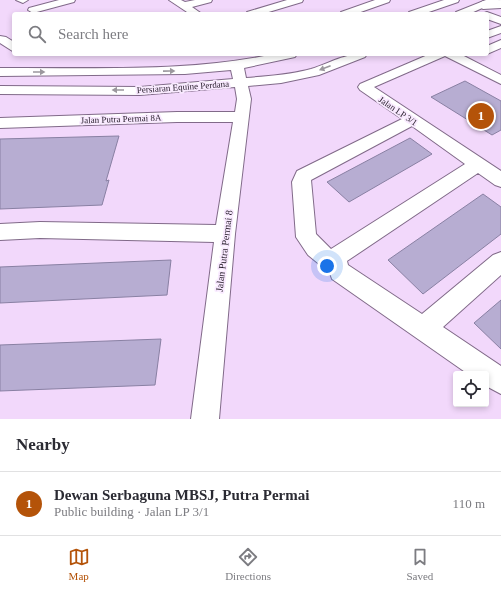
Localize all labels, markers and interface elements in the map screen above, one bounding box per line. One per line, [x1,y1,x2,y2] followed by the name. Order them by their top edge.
[12,12,489,56] search box
[26,23,48,45] icon: search
[58,26,128,42] text: Search here
[318,65,330,71] one-way arrow
[163,67,175,74] one-way arrow
[33,69,46,75] one-way arrow
[137,79,229,95] street label: Persiaran Equine Perdana
[112,87,124,94] one-way arrow
[377,94,419,128] street label: Jalan LP 3/1
[468,101,494,131] pin: 1
[80,113,162,125] street label: Jalan Putra Permai 8A
[214,209,234,293] street label: Jalan Putra Permai 8
[317,256,337,276] your location
[453,371,489,407] map controls
[453,371,489,407] button: locate
[16,435,70,454] text: Nearby
[54,487,309,503] text: Dewan Serbaguna MBSJ, Putra Permai
[26,496,32,511] text: 1
[453,496,485,511] text: 110 m
[54,504,209,519] text: Public building · Jalan LP 3/1
[68,546,90,582] tab: Map
[225,546,271,582] tab: Directions
[406,546,433,582] tab: Saved

